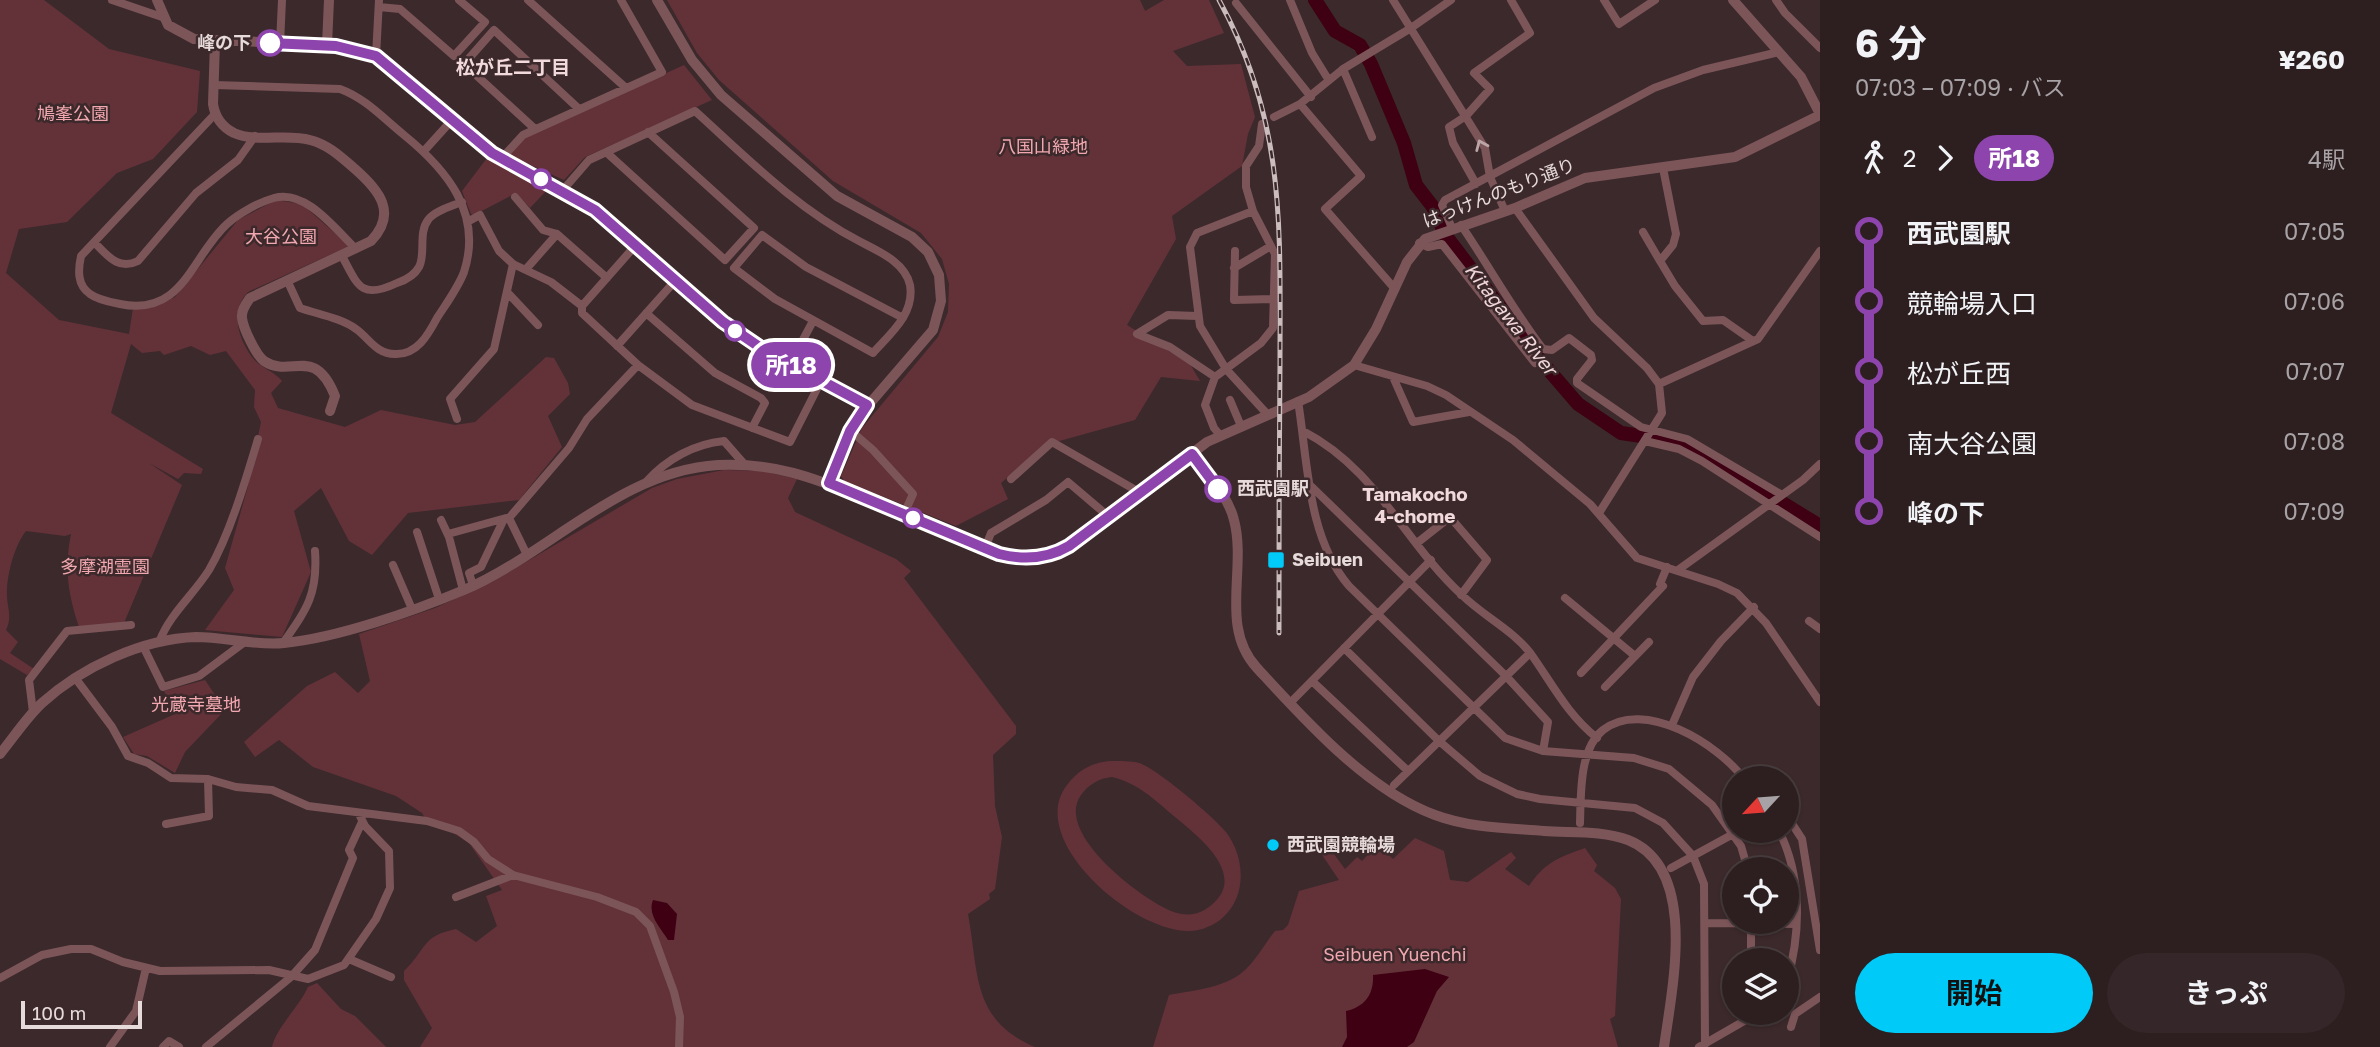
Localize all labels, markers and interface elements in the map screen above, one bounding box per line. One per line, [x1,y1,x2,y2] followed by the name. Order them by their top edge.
[1855,20,1927,65] text: 6 分
[257,30,283,56] marker: 峰の下
[197,31,251,53] place label: 峰の下
[2279,44,2345,75] text: ¥260
[456,55,570,78] district label: 松が丘二丁目
[1855,73,2066,101] text: 07:03 – 07:09 · バス
[37,102,109,124] park label: 鳩峯公園
[998,135,1088,157] park label: 八国山緑地
[1855,139,1893,177] icon: walk
[1926,139,1964,177] icon: forward
[1475,140,1489,152] one-way arrow
[1988,143,2040,172] text: 所18
[1903,144,1916,172] text: 2
[2308,145,2345,173] text: 4駅
[1419,153,1578,231] street label: はっけんのもり通り
[531,169,551,189] unlabelled marker
[2284,217,2345,245] text: 07:05
[1907,218,2011,249] text: 西武園駅
[245,225,317,247] park label: 大谷公園
[1460,258,1564,381] water label: Kitagawa River
[2283,287,2345,315] text: 07:06
[1907,288,2037,319] text: 競輪場入口
[725,321,745,341] unlabelled marker
[751,342,831,388] line badge: 所18
[765,350,817,379] text: 所18
[2285,357,2345,385] text: 07:07
[1907,358,2011,389] text: 松が丘西
[2283,427,2345,455] text: 07:08
[1907,428,2037,459] text: 南大谷公園
[1205,476,1231,502] marker: 西武園駅
[1237,477,1309,499] place label: 西武園駅
[1362,482,1468,527] district label: Tamakocho 4-chome
[2283,497,2345,525] text: 07:09
[1907,498,1985,529] text: 峰の下
[903,508,923,528] unlabelled marker
[1292,548,1363,570] place label: Seibuen
[1266,550,1286,570] marker: Seibuen
[60,555,150,577] park label: 多摩湖霊園
[151,693,241,715] park label: 光蔵寺墓地
[1722,766,1799,844] north arrow
[1722,766,1799,1025] map controls
[1287,833,1395,855] place label: 西武園競輪場
[1265,837,1281,853] marker: 西武園競輪場
[1722,857,1799,934] button: locate
[1323,943,1467,965] park label: Seibuen Yuenchi
[1722,948,1799,1025] button: layers
[1855,953,2093,1033] button: 開始
[2107,953,2345,1033] button: きっぷ
[21,998,142,1030] scale bar
[32,1001,86,1024] text: 100 m

